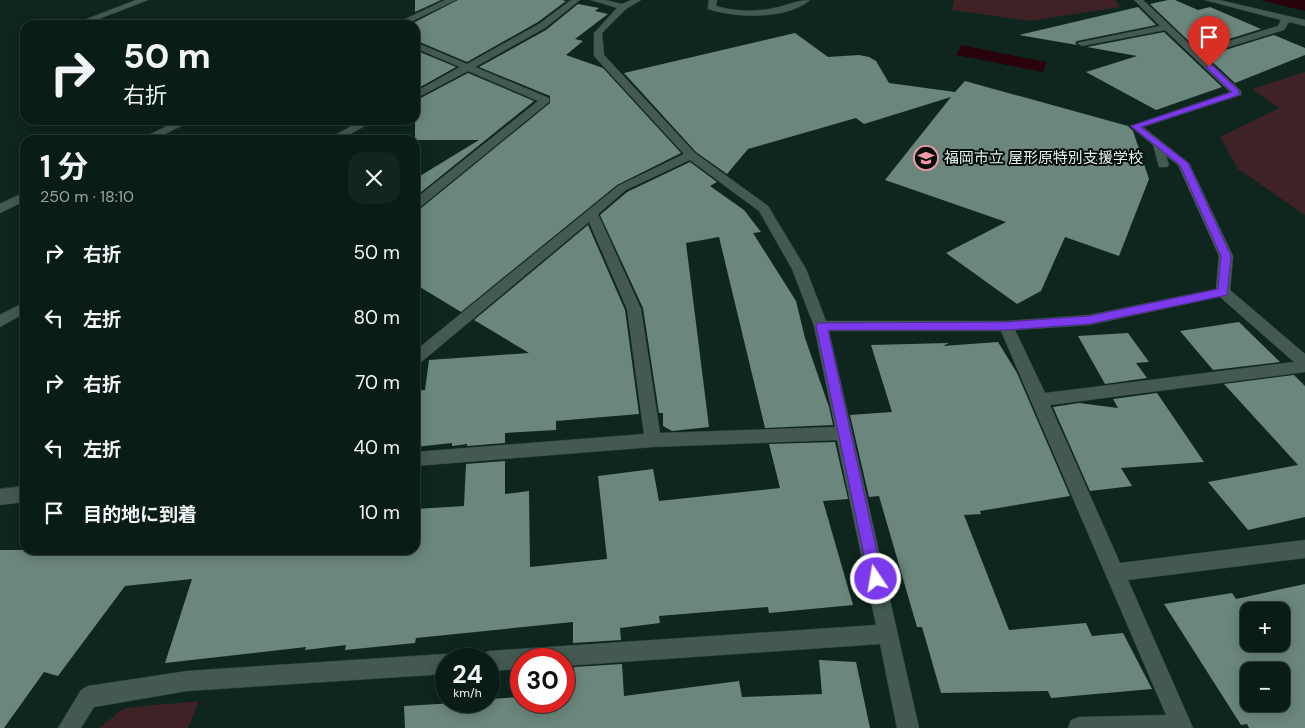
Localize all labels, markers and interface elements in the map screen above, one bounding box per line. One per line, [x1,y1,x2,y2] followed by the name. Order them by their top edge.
[1188,16,1230,67] pin
[1195,23,1223,51] icon: arrive
[123,33,211,79] text: 50 m
[40,40,105,105] icon: right
[123,81,167,110] text: 右折
[913,145,939,171] school or university icon: 福岡市立 屋形原特別支援学校
[40,147,88,186] text: 1 分
[944,148,1143,168] place label: 福岡市立 屋形原特別支援学校
[348,152,400,204] button: close
[40,186,134,207] text: 250 m · 18:10
[40,239,68,267] icon: right
[353,240,400,265] text: 50 m
[83,242,121,267] text: 右折
[40,304,68,332] icon: left
[353,305,400,330] text: 80 m
[83,307,121,332] text: 左折
[40,369,68,397] icon: right
[355,370,400,395] text: 70 m
[83,372,121,397] text: 右折
[40,434,68,462] icon: left
[353,435,400,460] text: 40 m
[83,437,121,462] text: 左折
[40,499,68,527] icon: arrive
[359,500,400,525] text: 10 m
[83,502,197,527] text: 目的地に到着
[849,552,901,604] position arrow
[1240,602,1290,712] map controls
[1240,602,1290,652] button: +
[510,648,575,713] speed limit sign: 30
[452,658,483,691] text: 24
[1240,662,1290,712] button: −
[453,685,482,701] text: km/h

